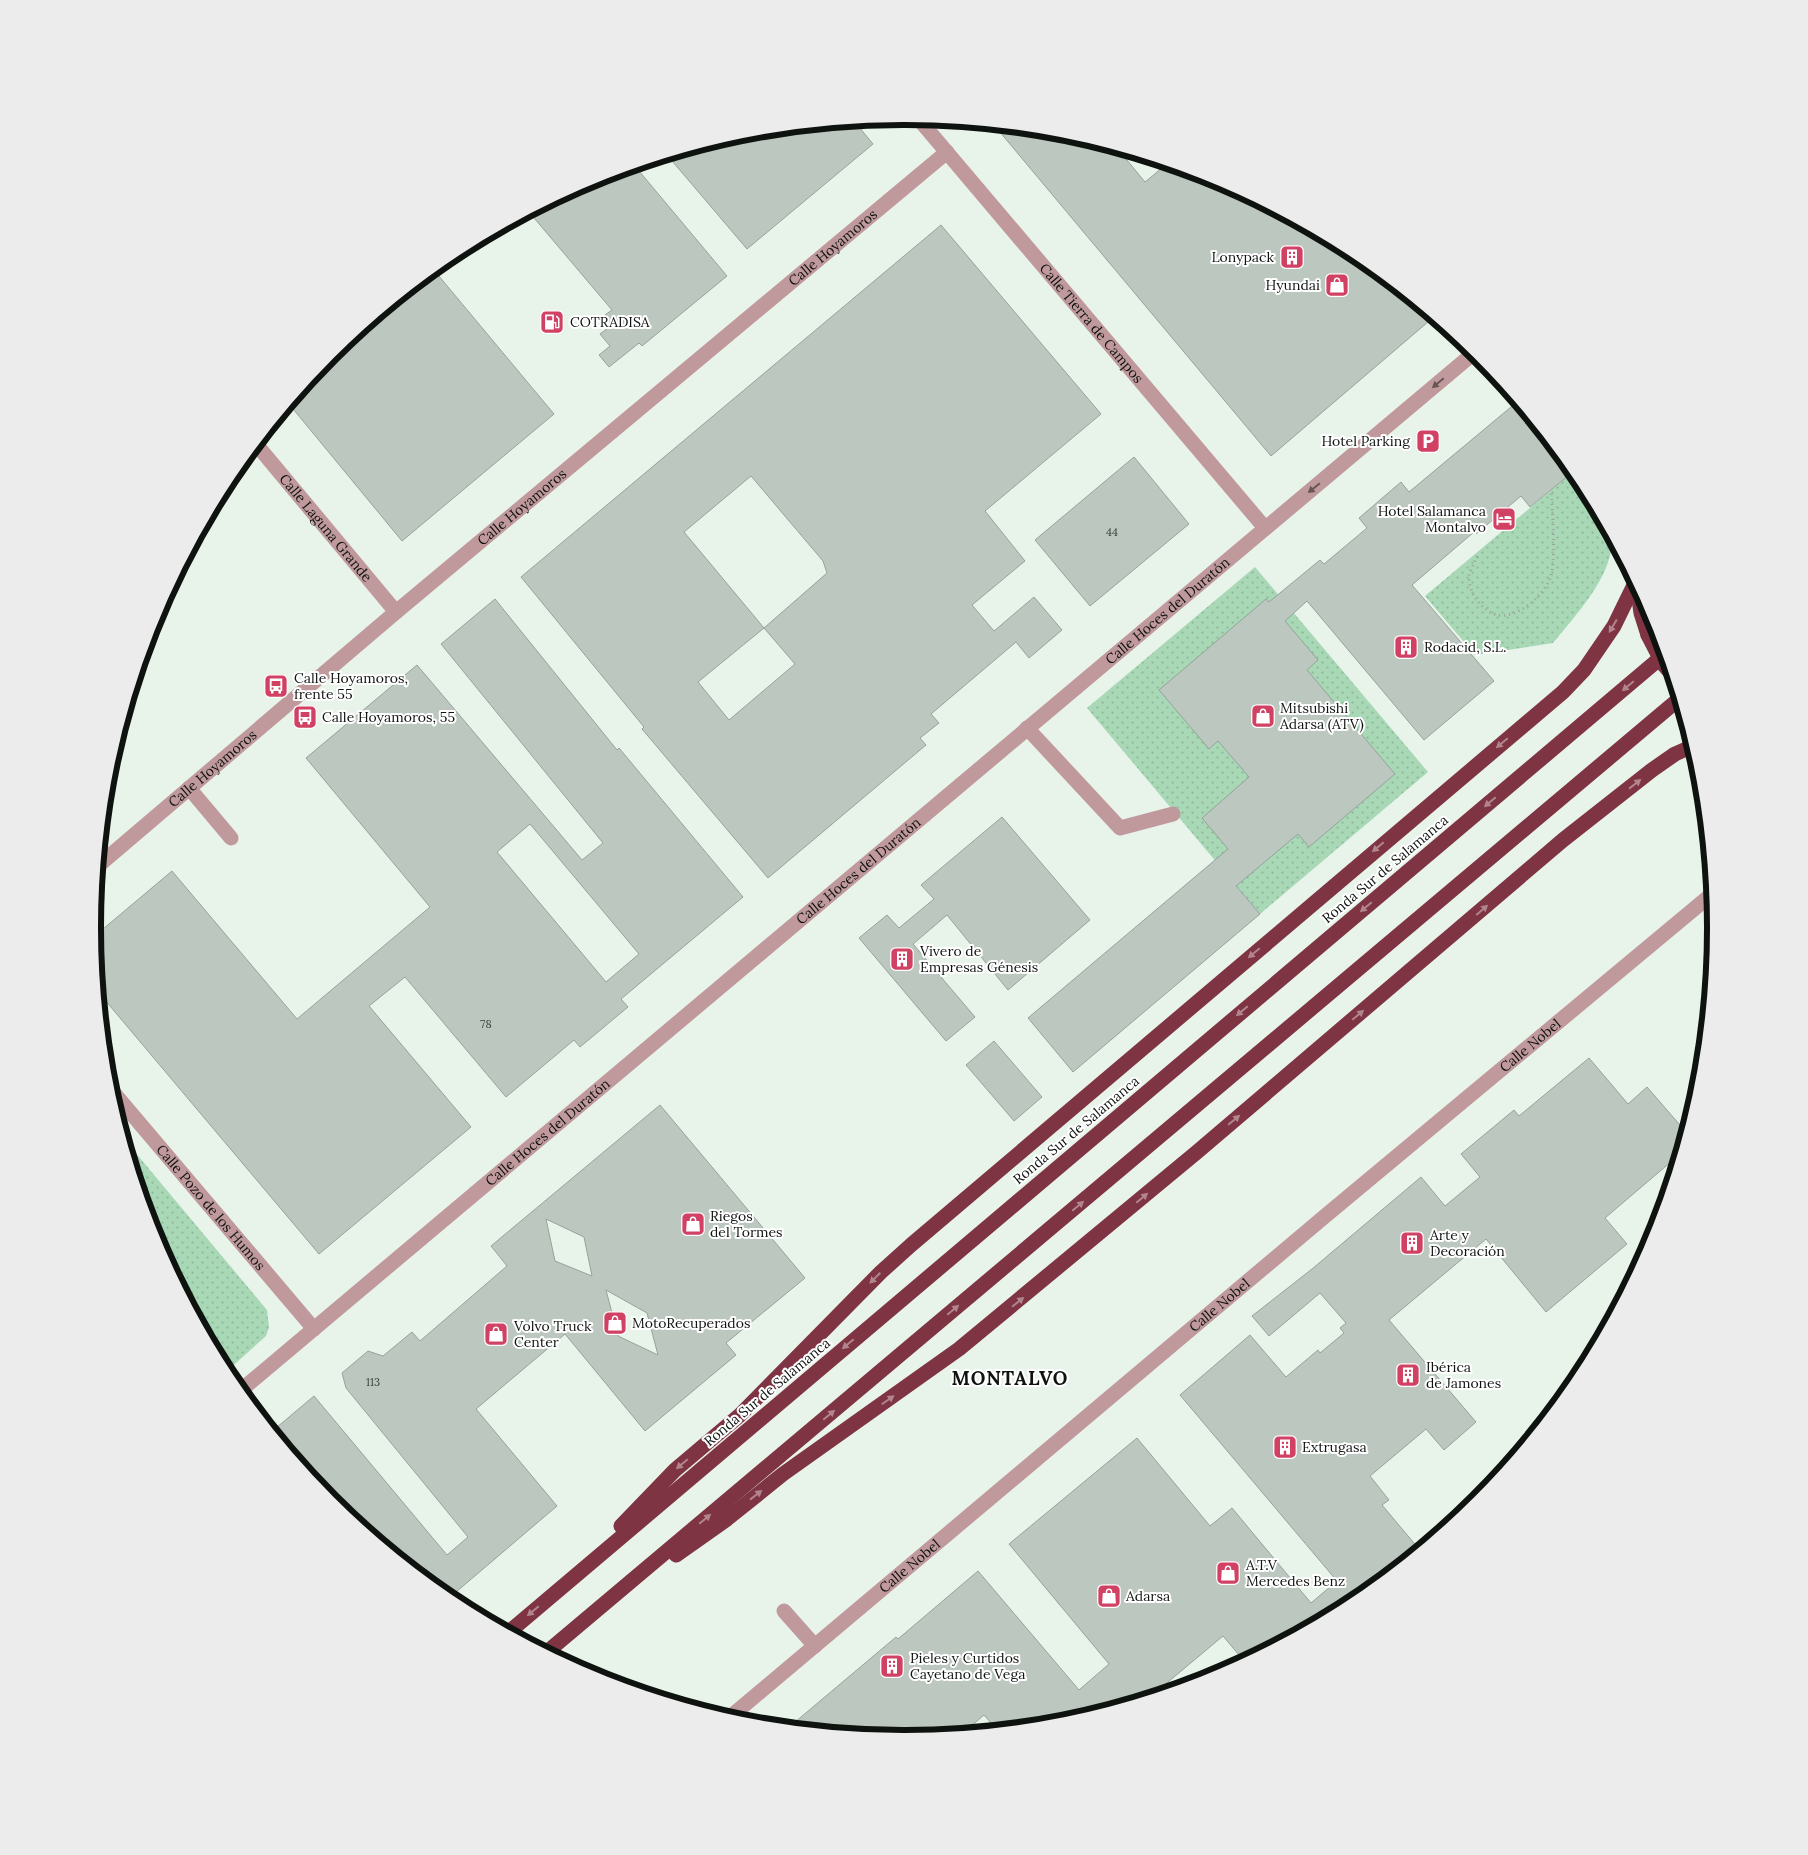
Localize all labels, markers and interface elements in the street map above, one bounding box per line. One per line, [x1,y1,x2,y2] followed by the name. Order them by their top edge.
[784,205,881,290] street label: Calle Hoyamoros
[1279,244,1305,270] building icon: Lonypack
[1211,248,1274,266] place label: Lonypack
[1036,259,1147,387] street label: Calle Tierra de Campos
[1324,272,1350,298] shop icon: Hyundai
[1266,276,1320,294] place label: Hyundai
[539,309,565,335] fuel station icon: COTRADISA
[570,313,650,331] place label: COTRADISA
[1432,378,1445,389] one-way arrow
[1415,428,1441,454] parking icon: Hotel Parking
[1321,432,1410,450] place label: Hotel Parking
[474,465,570,549] street label: Calle Hoyamoros
[276,470,376,586] street label: Calle Laguna Grande
[1308,483,1321,494] one-way arrow
[1378,502,1486,536] place label: Hotel Salamanca Montalvo
[1491,506,1517,532] hotel icon: Hotel Salamanca Montalvo
[1106,525,1118,539] house number: 44
[1101,553,1234,668] street label: Calle Hoces del Duratón
[1609,620,1618,633] one-way arrow
[1393,634,1419,660] building icon: Rodacid, S.L.
[1424,638,1506,656] place label: Rodacid, S.L.
[294,669,408,703] place label: Calle Hoyamoros, frente 55
[263,673,289,699] bus stop icon: Calle Hoyamoros, frente 55
[1621,680,1634,691] one-way arrow
[1279,699,1364,733] place label: Mitsubishi Adarsa (ATV)
[1250,703,1276,729] shop icon: Mitsubishi Adarsa (ATV)
[292,704,318,730] bus stop icon: Calle Hoyamoros, 55
[322,708,455,726] place label: Calle Hoyamoros, 55
[164,726,260,811] street label: Calle Hoyamoros
[1496,737,1509,748] one-way arrow
[1628,778,1641,789] one-way arrow
[1484,796,1497,807] one-way arrow
[1318,811,1452,927] street label: Ronda Sur de Salamanca
[792,813,925,928] street label: Calle Hoces del Duratón
[1371,842,1384,853] one-way arrow
[1360,901,1373,912] one-way arrow
[1475,904,1487,916] one-way arrow
[919,942,1038,976] place label: Vivero de Empresas Génesis
[889,946,915,972] building icon: Vivero de Empresas Génesis
[1247,947,1260,958] one-way arrow
[1236,1006,1249,1017] one-way arrow
[1352,1010,1365,1021] one-way arrow
[1496,1015,1565,1076] street label: Calle Nobel
[480,1017,492,1031] house number: 78
[1009,1072,1143,1188] street label: Ronda Sur de Salamanca
[482,1074,614,1190] street label: Calle Hoces del Duratón
[1227,1115,1240,1126] one-way arrow
[152,1141,269,1274] street label: Calle Pozo de los Humos
[1136,1192,1148,1204] one-way arrow
[1071,1200,1084,1211] one-way arrow
[710,1207,783,1241] place label: Riegos del Tormes
[680,1211,706,1237] shop icon: Riegos del Tormes
[1429,1226,1505,1260] place label: Arte y Decoración
[1399,1230,1425,1256] building icon: Arte y Decoración
[869,1272,881,1284] one-way arrow
[1185,1274,1254,1336] street label: Calle Nobel
[1011,1297,1024,1308] one-way arrow
[947,1305,960,1316] one-way arrow
[602,1310,628,1336] shop icon: MotoRecuperados
[632,1314,750,1332] place label: MotoRecuperados
[513,1317,592,1351] place label: Volvo Truck Center
[483,1321,509,1347] shop icon: Volvo Truck Center
[700,1334,834,1450] street label: Ronda Sur de Salamanca
[842,1338,855,1349] one-way arrow
[1426,1358,1501,1392] place label: Ibérica de Jamones
[1395,1362,1421,1388] building icon: Ibérica de Jamones
[952,1366,1068,1390] district label: MONTALVO
[366,1375,380,1389] house number: 113
[881,1395,895,1405] one-way arrow
[823,1410,835,1421] one-way arrow
[1272,1434,1298,1460] building icon: Extrugasa
[1302,1438,1367,1456] place label: Extrugasa
[676,1458,689,1469] one-way arrow
[750,1490,763,1501] one-way arrow
[698,1514,711,1525] one-way arrow
[875,1535,944,1597] street label: Calle Nobel
[1245,1556,1345,1590] place label: A.T.V Mercedes Benz
[1215,1560,1241,1586] shop icon: A.T.V Mercedes Benz
[1096,1583,1122,1609] shop icon: Adarsa
[1125,1587,1170,1605] place label: Adarsa
[527,1606,540,1617] one-way arrow
[910,1649,1025,1683] place label: Pieles y Curtidos Cayetano de Vega
[879,1653,905,1679] building icon: Pieles y Curtidos Cayetano de Vega

